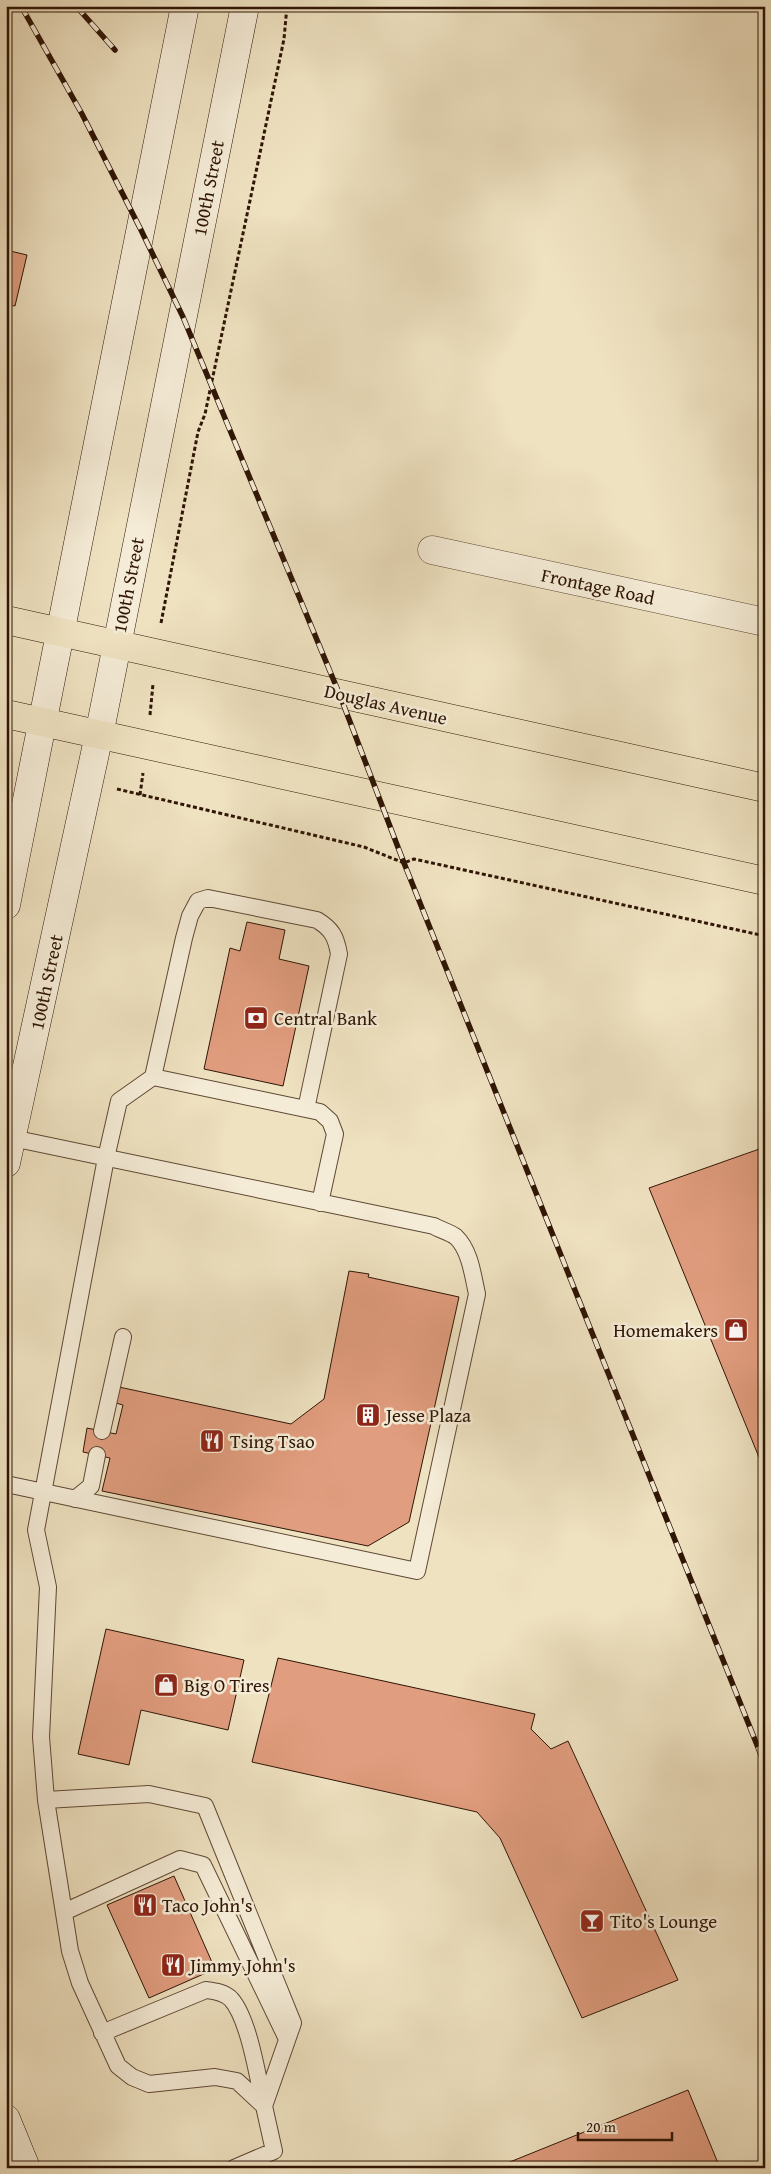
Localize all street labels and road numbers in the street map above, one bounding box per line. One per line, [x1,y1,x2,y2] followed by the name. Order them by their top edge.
[185,137,231,238] street label: 100th Street
[105,534,151,635] street label: 100th Street
[539,560,658,612] street label: Frontage Road
[322,676,450,732] street label: Douglas Avenue
[22,931,70,1032] street label: 100th Street

